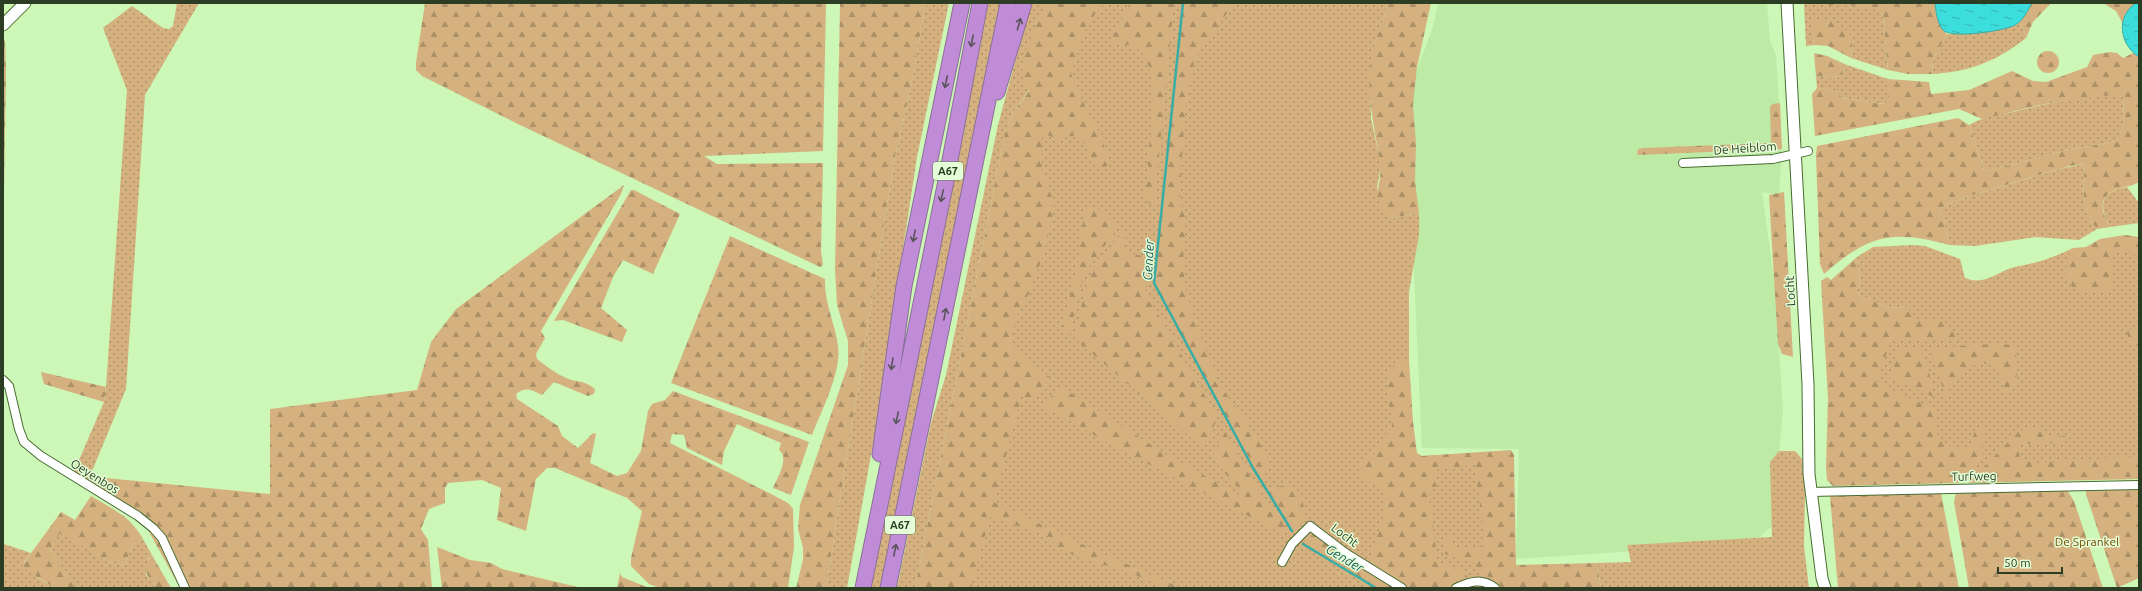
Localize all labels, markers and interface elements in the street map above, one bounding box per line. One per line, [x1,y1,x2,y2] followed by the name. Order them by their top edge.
[1015,18,1023,31] one-way arrow
[968,34,976,47] one-way arrow
[941,75,949,88] one-way arrow
[1713,139,1777,157] street label: De Heiblom
[933,162,963,180] road number: A67
[938,190,946,203] one-way arrow
[909,229,917,242] one-way arrow
[1140,238,1156,281] water label: Gender
[1783,275,1797,306] street label: Locht
[941,308,949,321] one-way arrow
[888,357,896,370] one-way arrow
[892,411,900,424] one-way arrow
[68,456,122,496] street label: Oeyenbos
[1951,469,1997,483] street label: Turfweg
[885,516,915,534] road number: A67
[1329,521,1361,549] street label: Locht
[2055,535,2119,548] park label: De Sprankel
[1324,541,1367,575] water label: Gender
[892,544,900,557] one-way arrow
[1998,549,2062,575] scale bar
[2004,556,2031,569] text: 50 m

